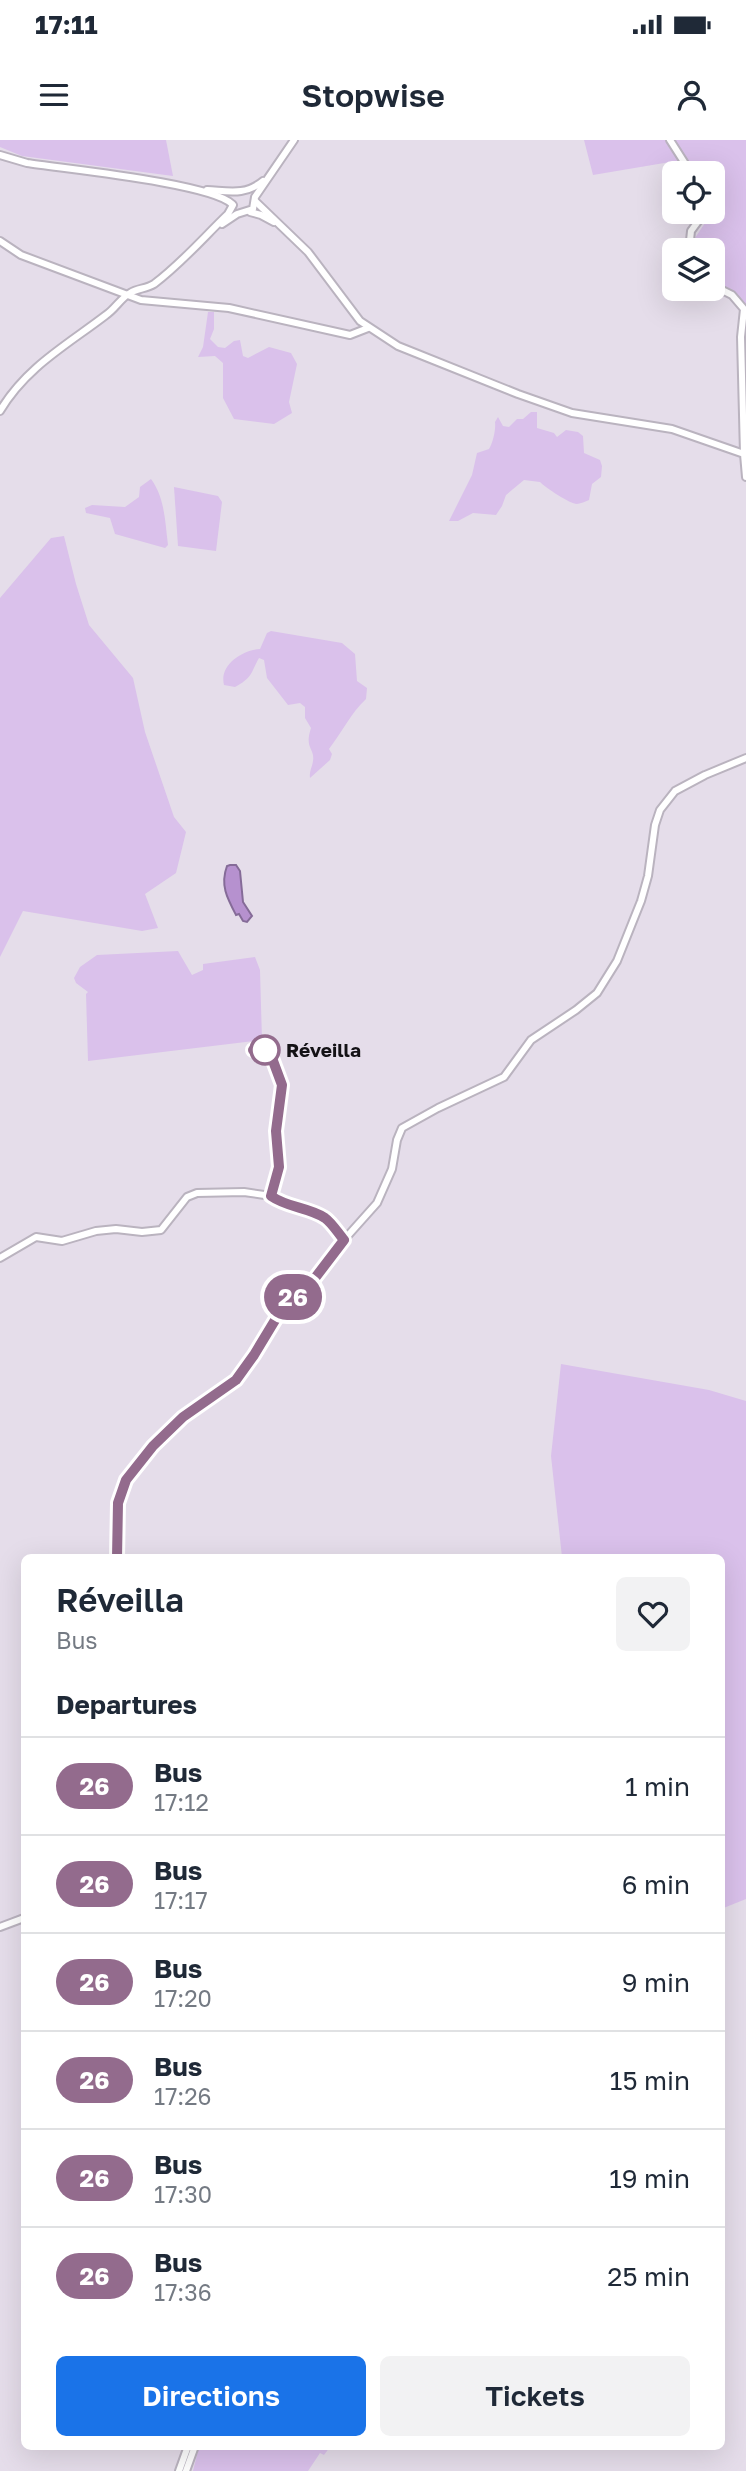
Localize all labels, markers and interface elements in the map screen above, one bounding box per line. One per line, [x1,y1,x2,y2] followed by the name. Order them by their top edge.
[35,9,98,40] text: 17:11
[35,76,73,114] icon: menu
[301,76,445,114] text: Stopwise
[673,76,711,114] icon: person
[662,161,725,301] map controls
[662,161,725,224] button: locate
[662,238,725,301] button: layers
[250,1035,280,1065] marker: Réveilla
[286,1038,361,1061] place label: Réveilla
[262,1274,324,1320] line badge: 26
[278,1282,308,1311] text: 26
[616,1577,690,1651] button: heart
[56,1580,184,1619] text: Réveilla
[56,1626,98,1654] text: Bus
[56,1689,197,1720] text: Departures
[154,1757,202,1788] text: Bus
[80,1771,109,1800] text: 26
[625,1771,690,1802] text: 1 min
[154,1788,209,1816] text: 17:12
[154,1855,202,1886] text: Bus
[80,1869,109,1898] text: 26
[622,1869,690,1900] text: 6 min
[154,1886,208,1914] text: 17:17
[154,1953,202,1984] text: Bus
[80,1967,109,1996] text: 26
[622,1967,690,1998] text: 9 min
[154,1984,212,2012] text: 17:20
[154,2051,202,2082] text: Bus
[80,2065,109,2094] text: 26
[610,2065,690,2096] text: 15 min
[154,2082,212,2110] text: 17:26
[154,2149,202,2180] text: Bus
[80,2163,109,2192] text: 26
[609,2163,690,2194] text: 19 min
[154,2180,212,2208] text: 17:30
[154,2247,202,2278] text: Bus
[80,2261,109,2290] text: 26
[607,2261,690,2292] text: 25 min
[154,2278,212,2306] text: 17:36
[56,2356,366,2436] button: Directions
[380,2356,690,2436] button: Tickets

